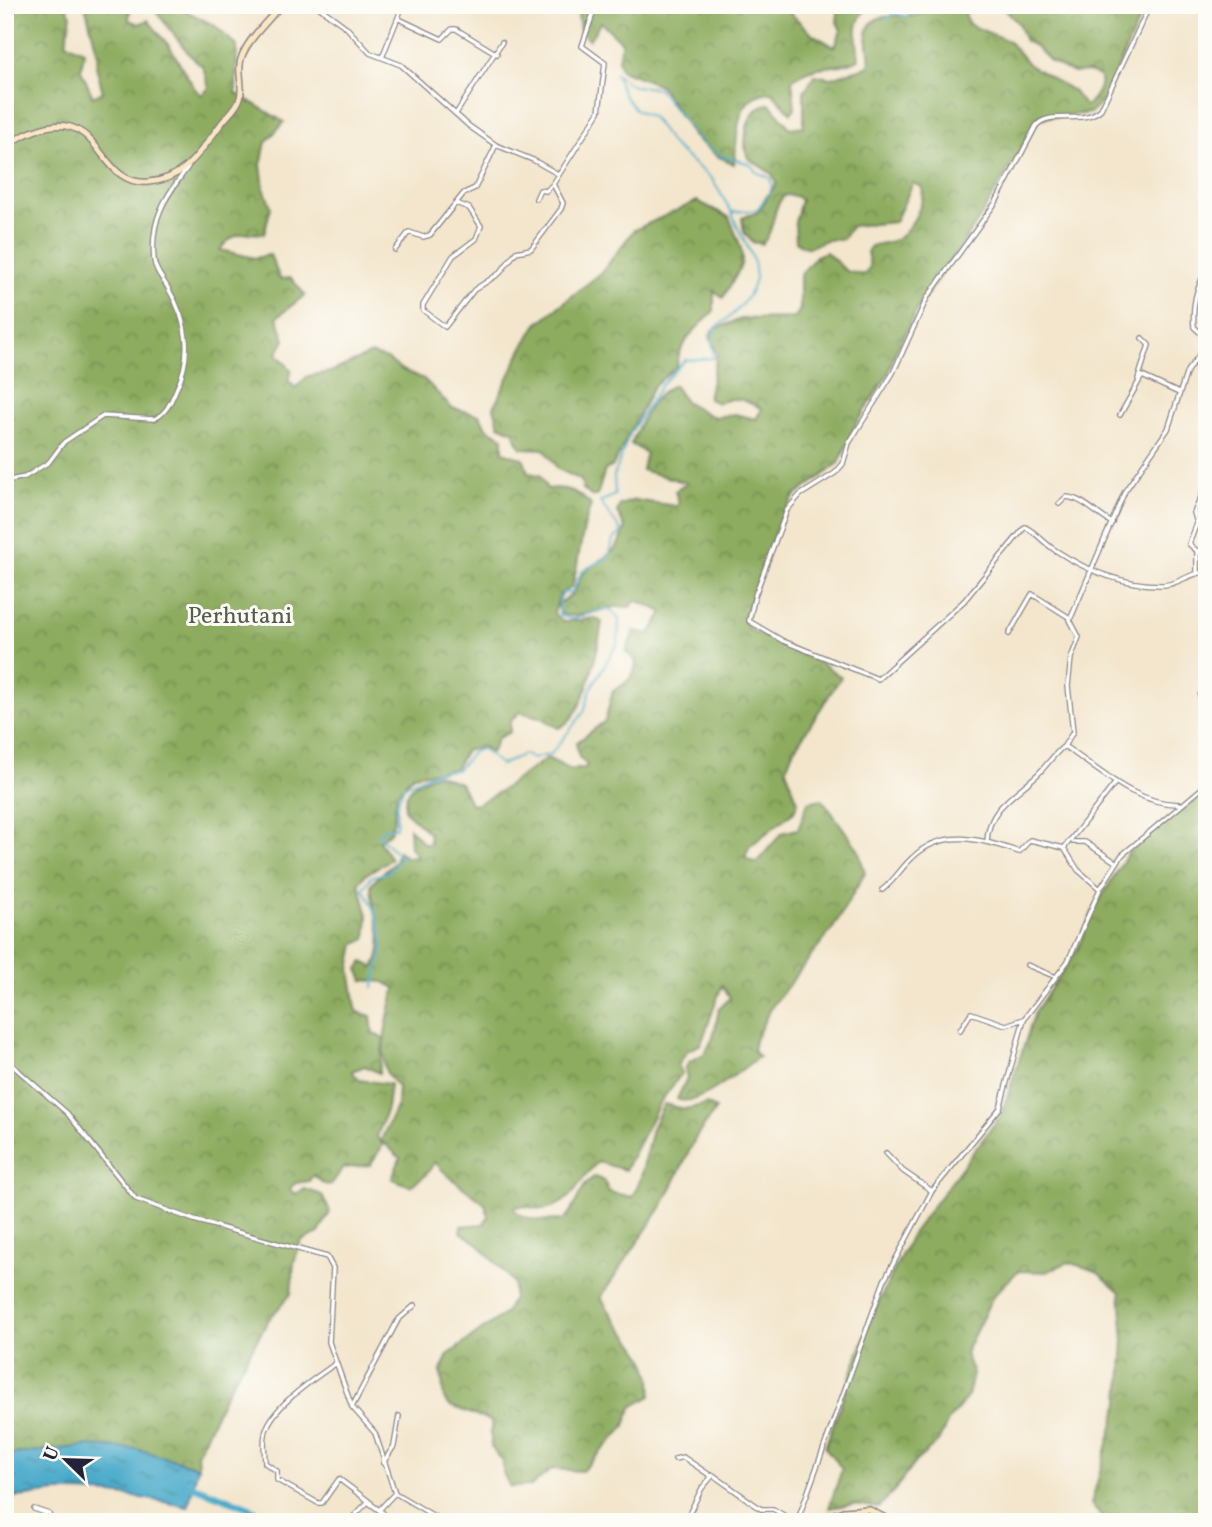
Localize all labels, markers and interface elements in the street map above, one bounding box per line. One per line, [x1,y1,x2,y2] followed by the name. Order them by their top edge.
[188,600,292,634] park label: Perhutani
[32,1426,102,1496] north arrow
[38,1443,67,1465] text: U

